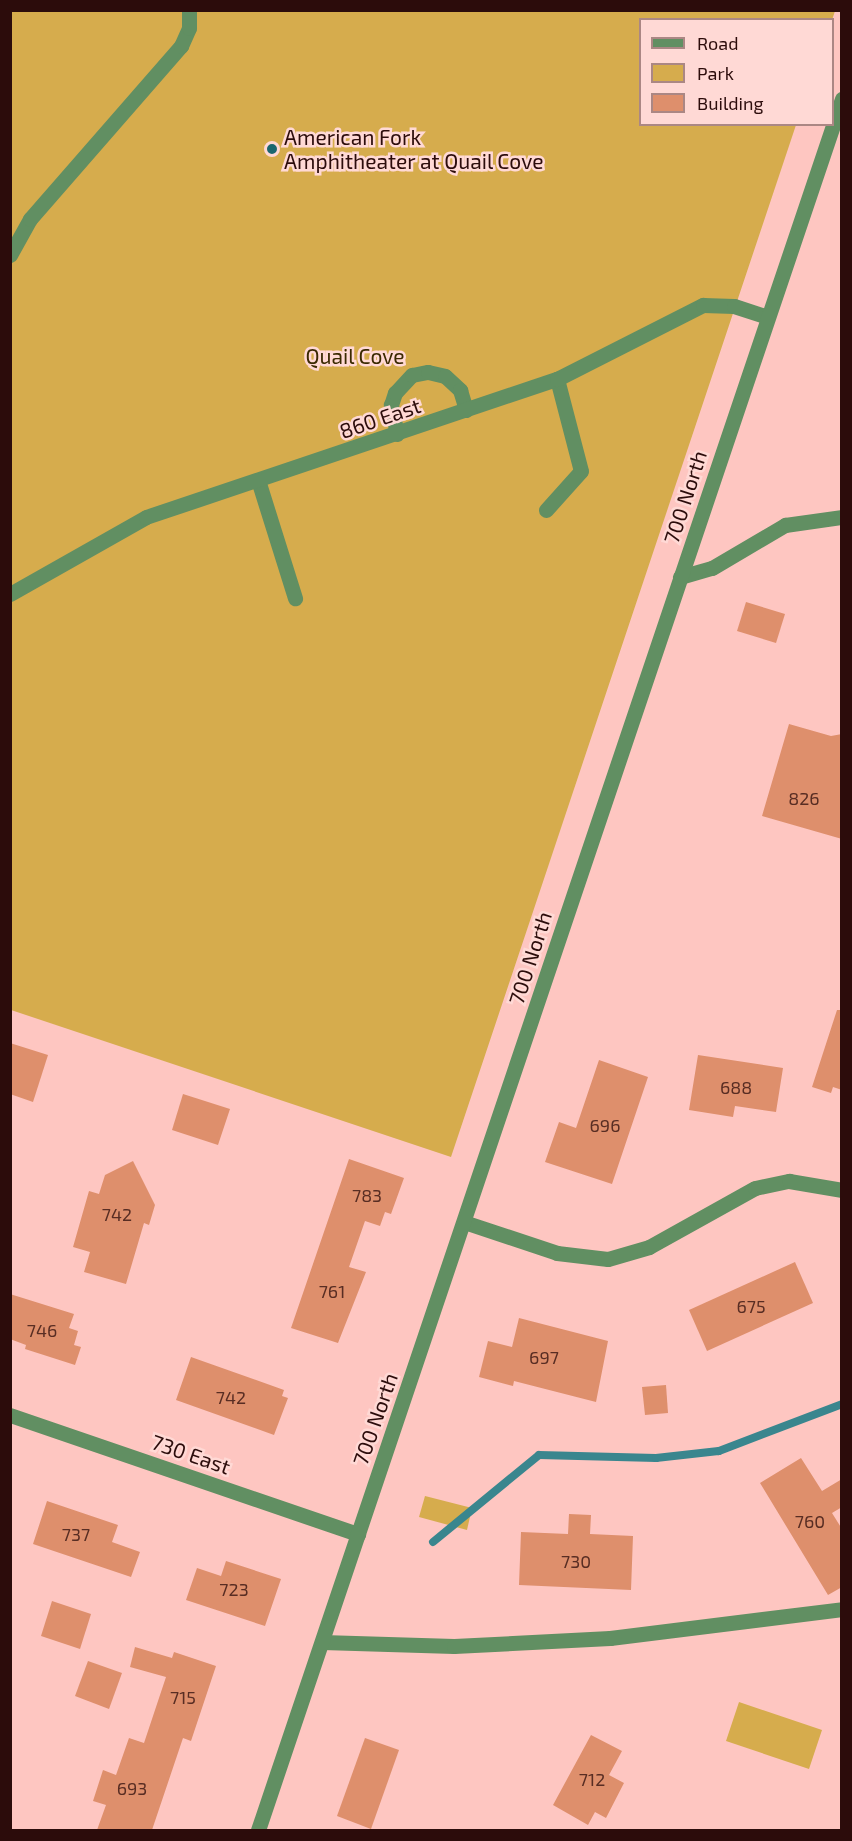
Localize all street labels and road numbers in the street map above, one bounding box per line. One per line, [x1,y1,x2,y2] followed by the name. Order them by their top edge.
[336,392,424,444] street label: 860 East
[658,447,712,547] street label: 700 North
[503,908,557,1008] street label: 700 North
[347,1369,403,1469] street label: 700 North
[148,1429,234,1479] street label: 730 East

